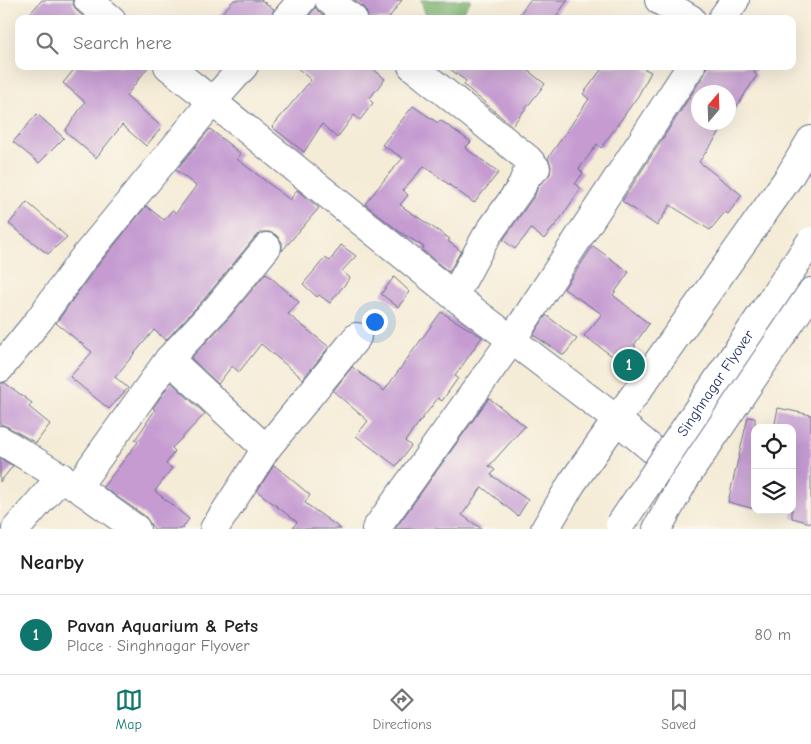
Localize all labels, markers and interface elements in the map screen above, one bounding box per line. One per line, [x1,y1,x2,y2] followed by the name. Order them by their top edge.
[15,15,796,70] search box
[33,29,61,57] icon: search
[73,32,172,54] text: Search here
[691,85,736,130] north arrow
[362,309,388,335] your location
[673,326,758,440] street label: Singhnagar Flyover
[613,346,645,384] pin: 1
[751,424,796,514] map controls
[751,424,796,469] button: locate
[751,469,796,514] button: layers
[20,550,84,574] text: Nearby
[67,615,258,637] text: Pavan Aquarium & Pets
[33,626,39,644] text: 1
[754,626,791,644] text: 80 m
[67,637,250,655] text: Place · Singhnagar Flyover
[115,686,143,733] tab: Map
[372,686,432,733] tab: Directions
[661,686,696,733] tab: Saved

